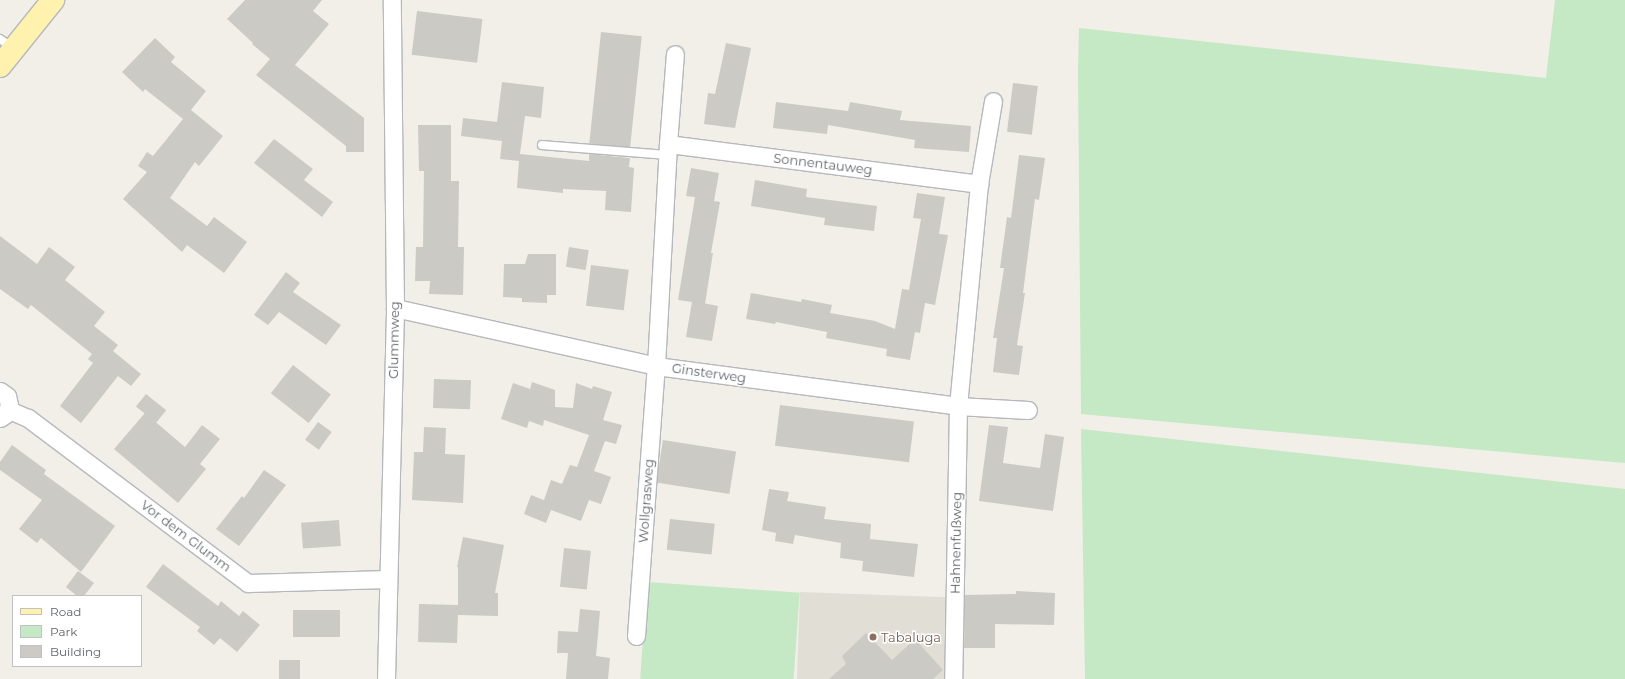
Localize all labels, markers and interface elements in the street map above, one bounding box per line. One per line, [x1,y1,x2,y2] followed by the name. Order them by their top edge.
[773,150,873,178] street label: Sonnentauweg
[386,301,402,379] street label: Glummweg
[671,360,747,386] street label: Ginsterweg
[635,458,657,544] street label: Wollgrasweg
[947,492,965,594] street label: Hahnenfußweg
[138,497,234,575] street label: Vor dem Glumm
[12,595,142,667] legend
[50,604,81,619] text: Road
[50,624,77,639] text: Park
[881,629,941,645] place label: Tabaluga
[868,632,878,642] marker: Tabaluga
[50,644,101,659] text: Building

